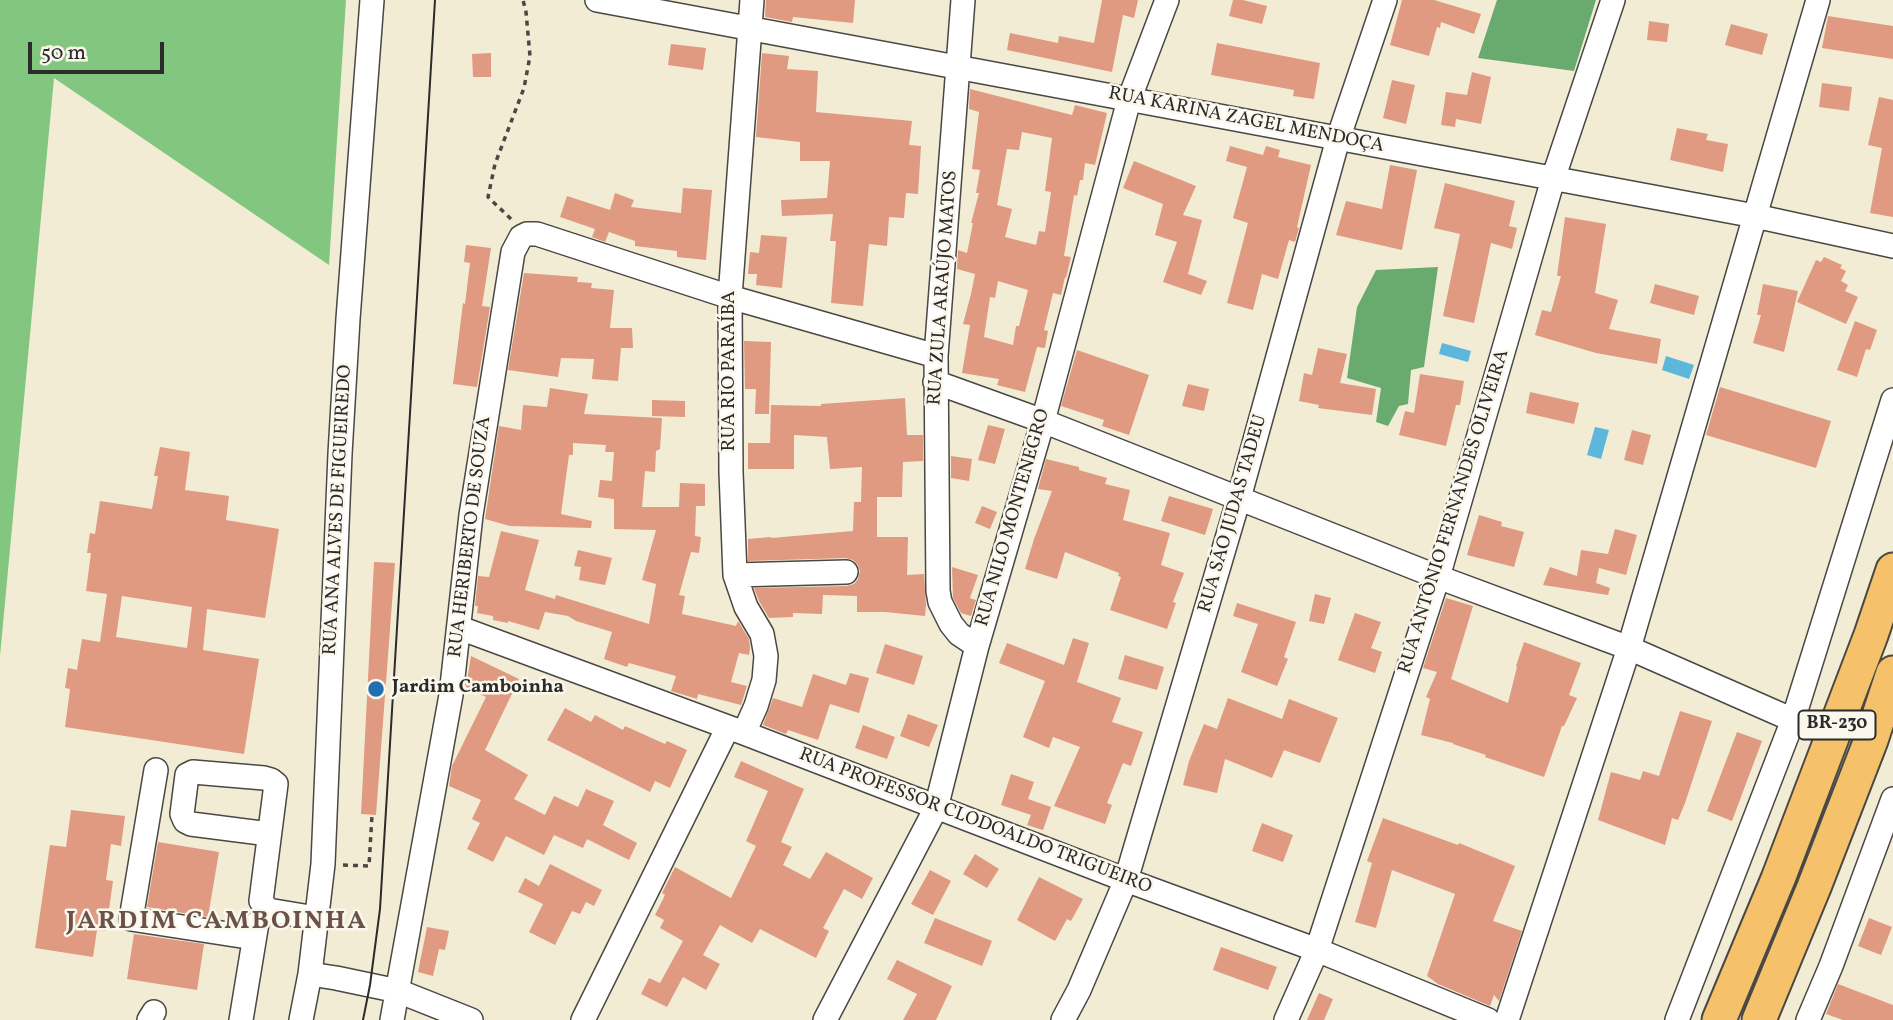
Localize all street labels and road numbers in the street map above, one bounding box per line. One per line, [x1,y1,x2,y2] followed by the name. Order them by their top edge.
[1106,83,1386,159] street label: RUA KARINA ZAGEL MENDOÇA
[924,170,964,406] street label: RUA ZULA ARAÚJO MATOS
[720,291,742,451] street label: RUA RIO PARAÍBA
[1395,347,1515,677] street label: RUA ANTÔNIO FERNANDES OLIVEIRA
[320,364,358,656] street label: RUA ANA ALVES DE FIGUEIREDO
[972,407,1056,629] street label: RUA NILO MONTENEGRO
[1195,412,1273,616] street label: RUA SÃO JUDAS TADEU
[445,415,497,659] street label: RUA HERIBERTO DE SOUZA
[1798,710,1876,740] road number: BR-230
[795,744,1155,900] street label: RUA PROFESSOR CLODOALDO TRIGUEIRO

